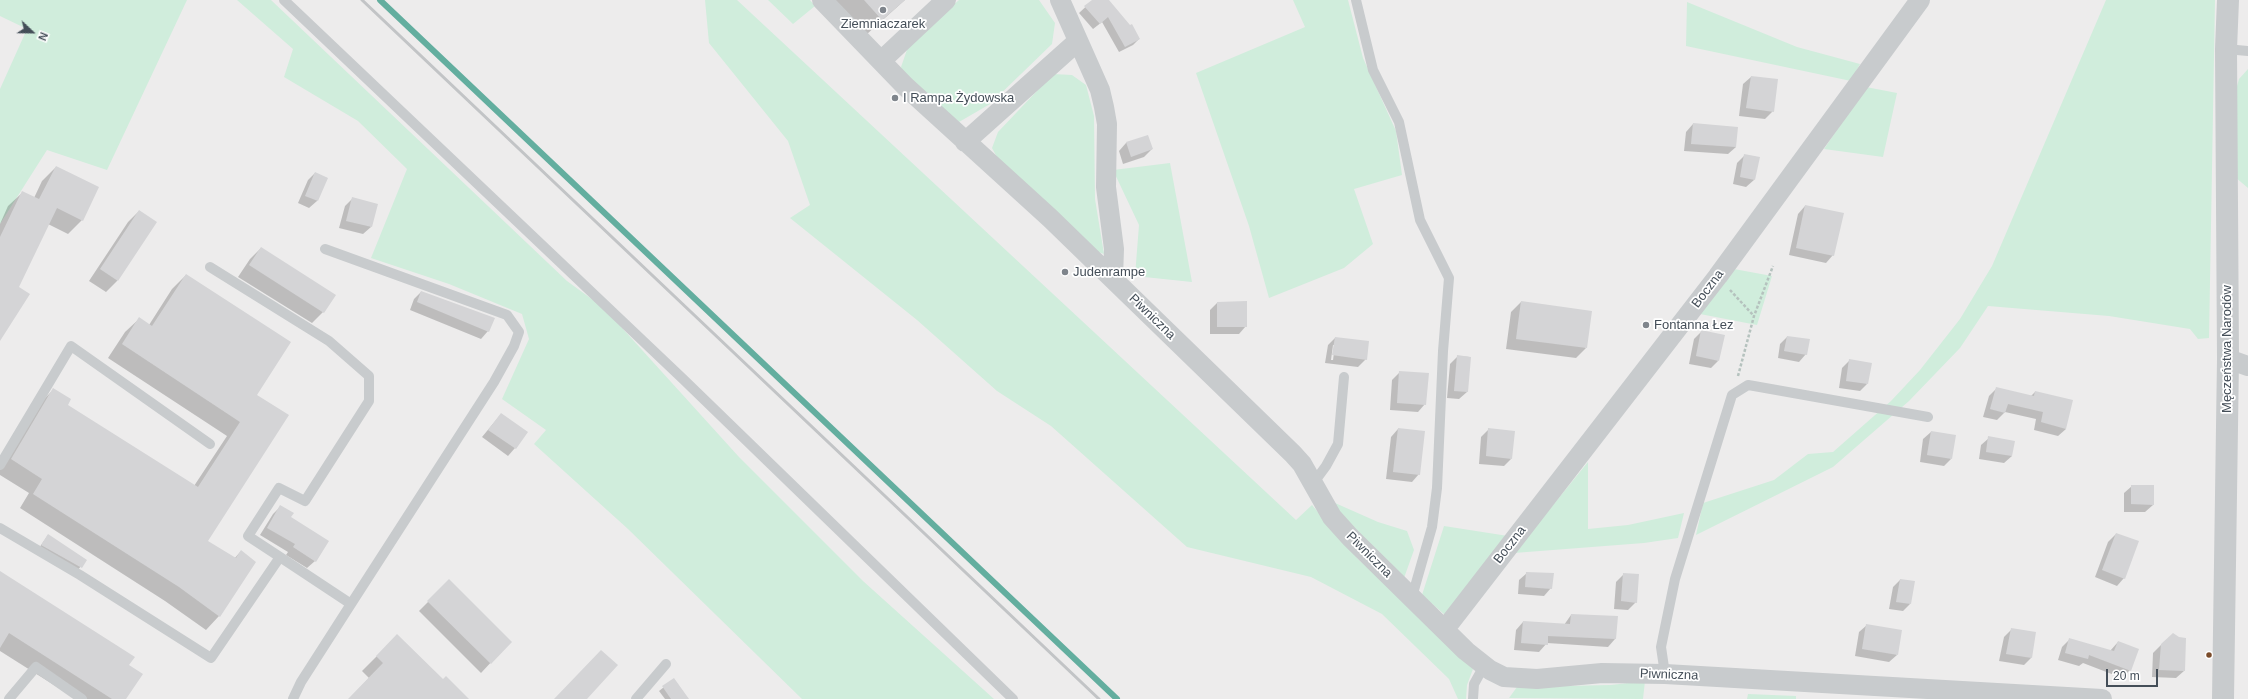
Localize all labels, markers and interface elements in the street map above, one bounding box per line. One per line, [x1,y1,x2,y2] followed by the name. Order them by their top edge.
[878,5,888,15] marker: Ziemniaczarek
[12,12,52,52] north arrow
[841,16,925,32] place label: Ziemniaczarek
[36,31,50,42] text: N
[903,90,1014,106] place label: I Rampa Żydowska
[890,93,900,103] marker: I Rampa Żydowska
[1073,264,1145,280] place label: Judenrampe
[1060,267,1070,277] marker: Judenrampe
[1689,267,1727,311] street label: Boczna
[2219,285,2235,413] street label: Męczeństwa Narodów
[1126,291,1178,343] street label: Piwniczna
[1654,317,1734,333] place label: Fontanna Łez
[1641,320,1651,330] marker: Fontanna Łez
[1491,523,1529,567] street label: Boczna
[1343,529,1395,581] street label: Piwniczna
[2204,650,2214,660] unlabelled marker
[2108,661,2160,687] scale bar
[1639,666,1699,684] street label: Piwniczna
[2113,669,2140,683] text: 20 m

